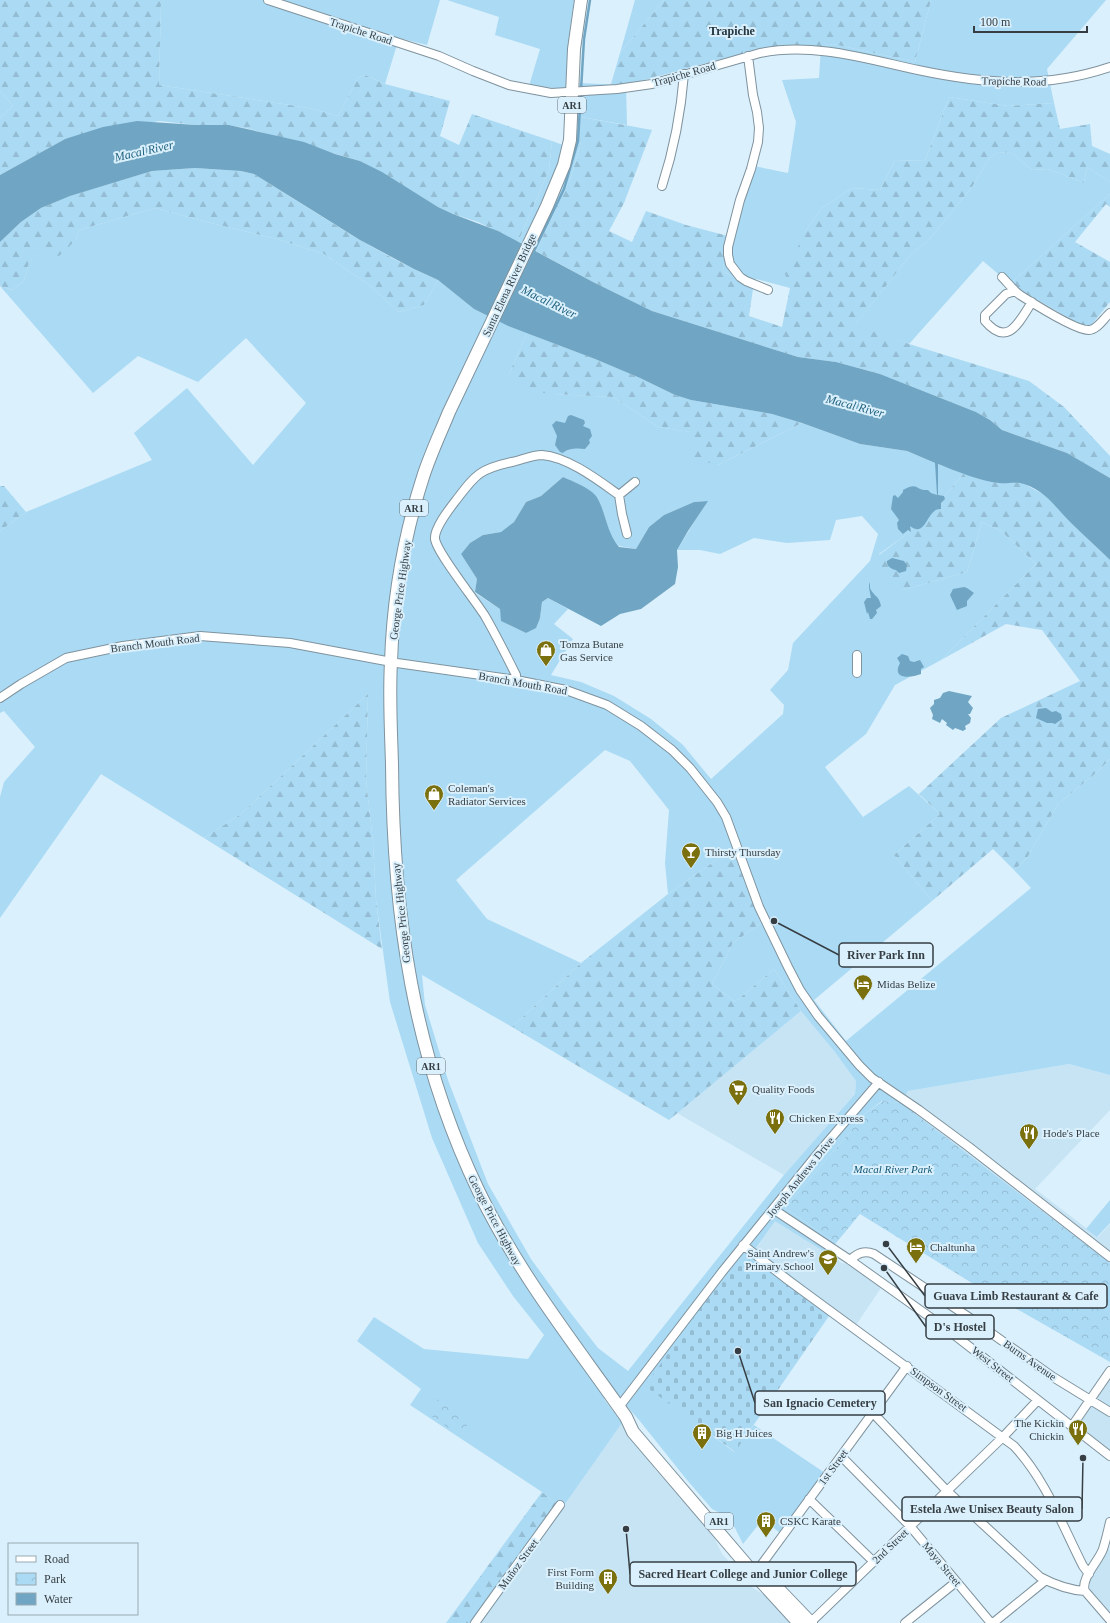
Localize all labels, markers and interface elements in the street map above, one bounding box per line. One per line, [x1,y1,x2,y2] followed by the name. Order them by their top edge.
[974,8,1087,34] scale bar
[328,15,394,47] street label: Trapiche Road
[980,15,1011,29] text: 100 m
[709,24,756,38] district label: Trapiche
[651,59,717,89] street label: Trapiche Road
[982,74,1047,88] street label: Trapiche Road
[558,97,586,113] road number: AR1
[112,137,175,165] water label: Macal River
[480,232,538,338] street label: Santa Elena River Bridge
[518,282,579,322] water label: Macal River
[823,391,886,421] water label: Macal River
[400,500,428,516] road number: AR1
[387,539,413,641] street label: George Price Highway
[110,632,201,654] street label: Branch Mouth Road
[560,638,624,663] place label: Tomza Butane Gas Service
[535,639,557,667] shop icon: Tomza Butane Gas Service
[478,669,569,697] street label: Branch Mouth Road
[448,782,526,807] place label: Coleman's Radiator Services
[423,783,445,811] shop icon: Coleman's Radiator Services
[680,841,702,869] bar icon: Thirsty Thursday
[705,846,781,858] place label: Thirsty Thursday
[390,862,412,964] street label: George Price Highway
[839,943,933,967] callout: River Park Inn
[847,948,925,962] text: River Park Inn
[852,973,874,1001] hotel icon: Midas Belize
[877,978,935,990] place label: Midas Belize
[417,1058,445,1074] road number: AR1
[727,1078,749,1106] supermarket icon: Quality Foods
[752,1083,815,1095] place label: Quality Foods
[764,1107,786,1135] restaurant icon: Chicken Express
[789,1112,863,1124] place label: Chicken Express
[1018,1122,1040,1150] restaurant icon: Hode's Place
[1043,1127,1100,1139] place label: Hode's Place
[764,1134,836,1219] street label: Joseph Andrews Drive
[853,1163,934,1175] park label: Macal River Park
[466,1173,524,1268] street label: George Price Highway
[905,1236,927,1264] hotel icon: Chaltunha
[930,1241,975,1253] place label: Chaltunha
[745,1247,814,1272] place label: Saint Andrew's Primary School
[817,1248,839,1276] school or university icon: Saint Andrew's Primary School
[925,1284,1107,1308] callout: Guava Limb Restaurant & Cafe
[933,1289,1099,1303] text: Guava Limb Restaurant & Cafe
[926,1315,994,1339] callout: D's Hostel
[934,1320,987,1334] text: D's Hostel
[1001,1337,1059,1383] street label: Burns Avenue
[970,1344,1016,1384] street label: West Street
[908,1364,970,1414] street label: Simpson Street
[755,1391,885,1415] callout: San Ignacio Cemetery
[763,1396,877,1410] text: San Ignacio Cemetery
[1014,1417,1064,1442] place label: The Kickin Chickin
[1067,1418,1089,1446] restaurant icon: The Kickin Chickin
[691,1422,713,1450] building icon: Big H Juices
[716,1427,772,1439] place label: Big H Juices
[816,1447,850,1487] street label: 1st Street
[902,1497,1082,1521] callout: Estela Awe Unisex Beauty Salon
[910,1502,1074,1516] text: Estela Awe Unisex Beauty Salon
[755,1510,777,1538] building icon: CSKC Karate
[705,1513,733,1529] road number: AR1
[780,1515,841,1527] place label: CSKC Karate
[870,1526,910,1566] street label: 2nd Street
[496,1536,540,1592] street label: Muñoz Street
[920,1540,964,1588] street label: Maya Street
[8,1543,138,1615] legend
[44,1552,69,1566] text: Road
[630,1562,856,1586] callout: Sacred Heart College and Junior College
[547,1566,594,1591] place label: First Form Building
[597,1567,619,1595] building icon: First Form Building
[638,1567,848,1581] text: Sacred Heart College and Junior College
[44,1572,66,1586] text: Park
[44,1592,72,1606] text: Water

